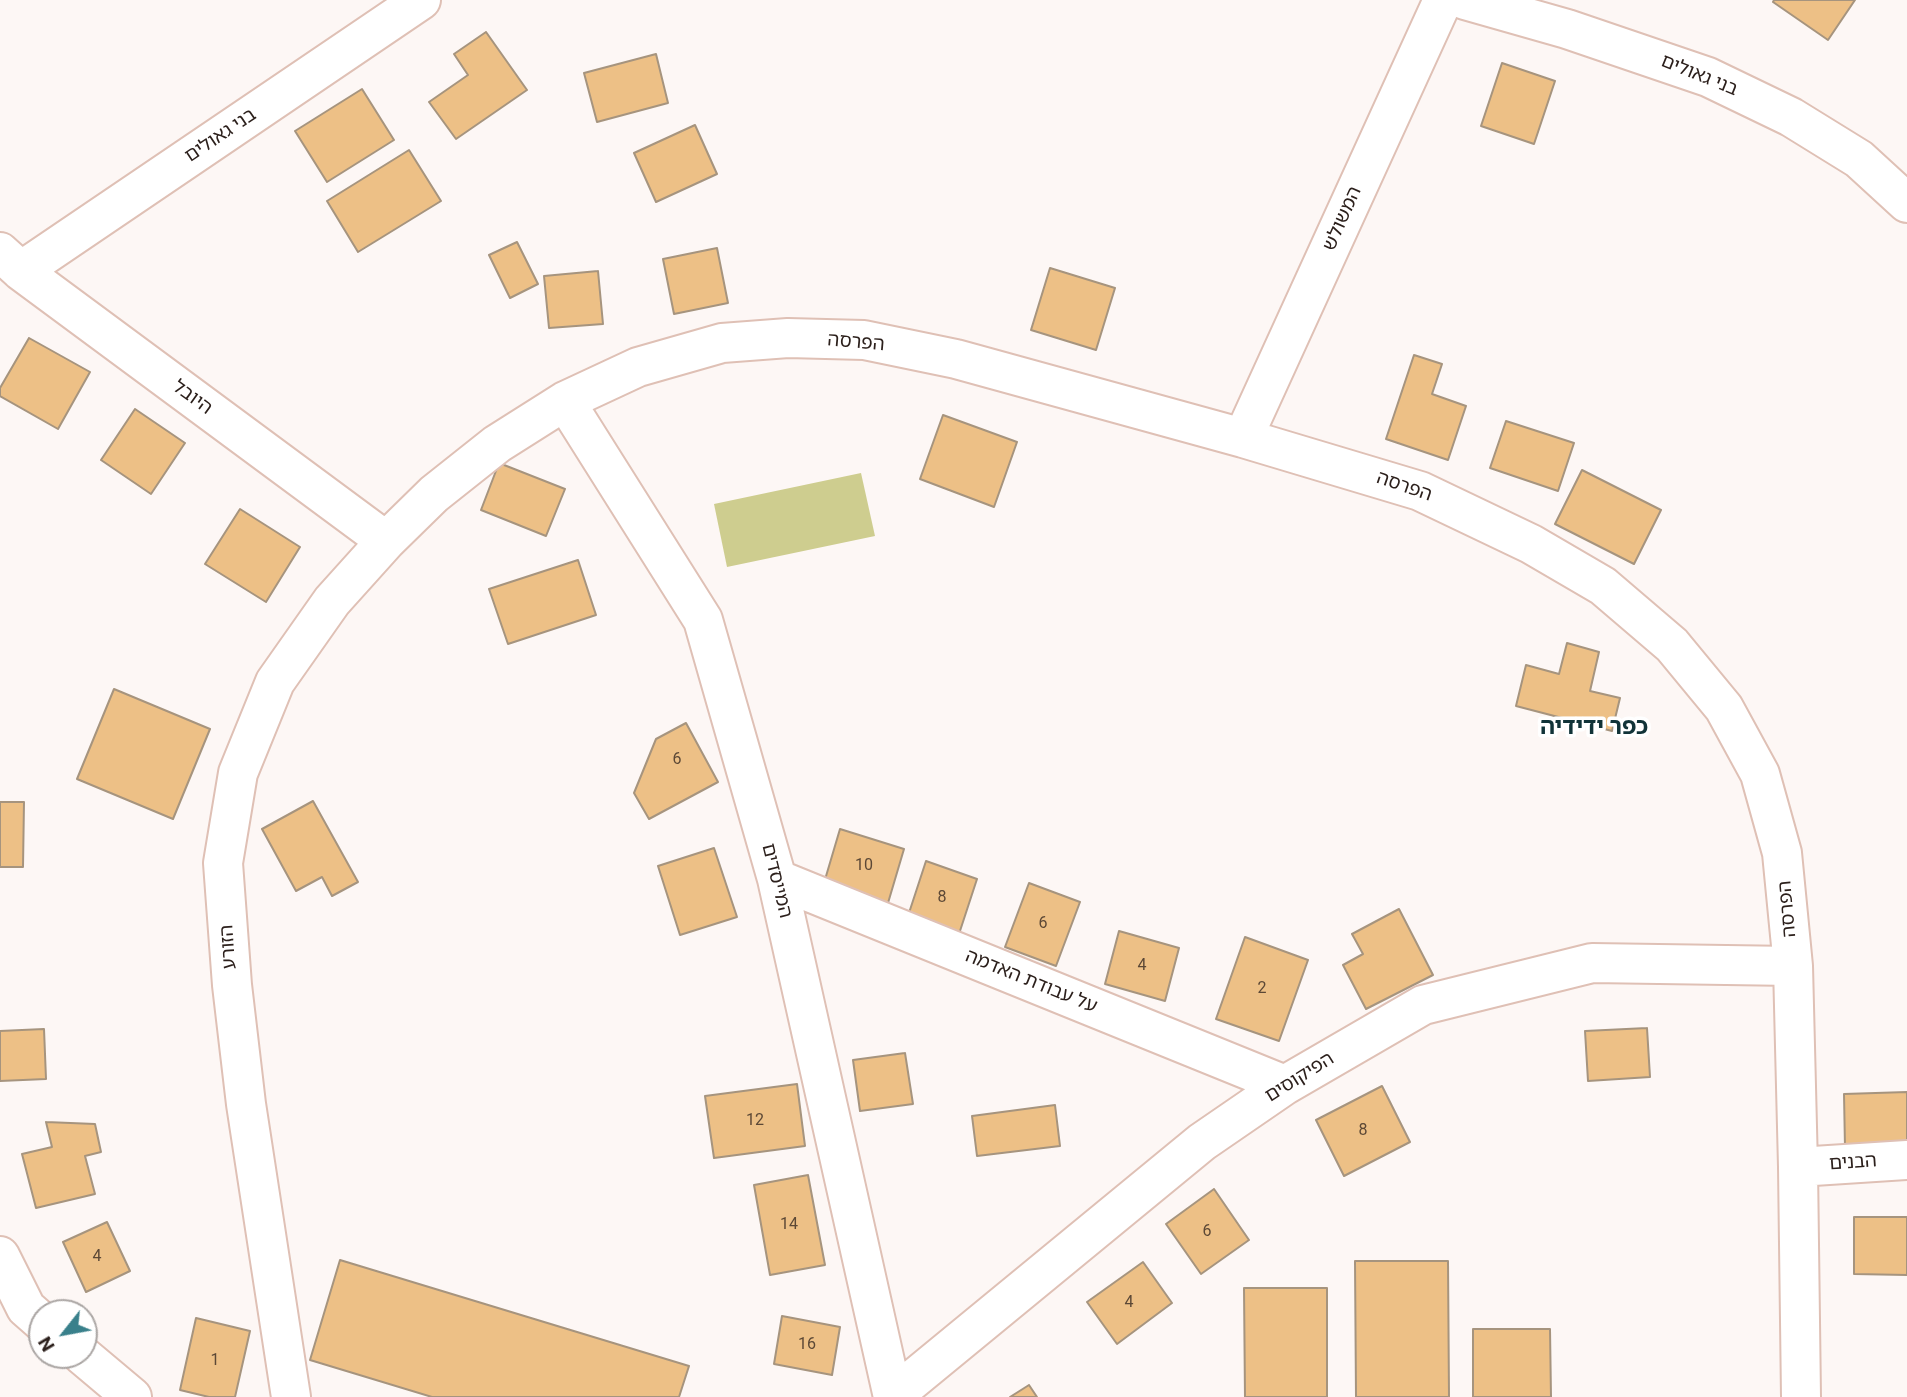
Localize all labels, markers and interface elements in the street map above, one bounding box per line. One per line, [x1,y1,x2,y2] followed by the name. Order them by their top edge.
[1657,50,1741,102] street label: בני גאולים
[181,104,261,168] street label: בני גאולים
[1319,183,1367,255] street label: המשולש
[827,329,885,357] street label: הפרסה
[168,376,216,420] street label: היובל
[1373,467,1435,507] street label: הפרסה
[1540,714,1648,742] district label: כפר ידידיה
[673,750,681,770] house number: 6
[756,841,796,921] street label: המייסדים
[855,856,873,876] house number: 10
[1774,880,1802,938] street label: הפרסה
[938,888,946,908] house number: 8
[1039,914,1047,934] house number: 6
[216,924,242,970] street label: הזורע
[962,945,1100,1019] street label: על עבודת האדמה
[1138,956,1146,976] house number: 4
[1258,979,1266,999] house number: 2
[1261,1048,1339,1108] street label: הפיקוסים
[746,1111,764,1131] house number: 12
[1359,1121,1367,1141] house number: 8
[1828,1150,1878,1176] street label: הבנים
[780,1215,798,1235] house number: 14
[1203,1222,1211,1242] house number: 6
[93,1247,101,1267] house number: 4
[1125,1293,1133,1313] house number: 4
[28,1299,98,1369] north arrow
[33,1332,60,1356] text: N
[798,1335,816,1355] house number: 16
[211,1351,219,1371] house number: 1

